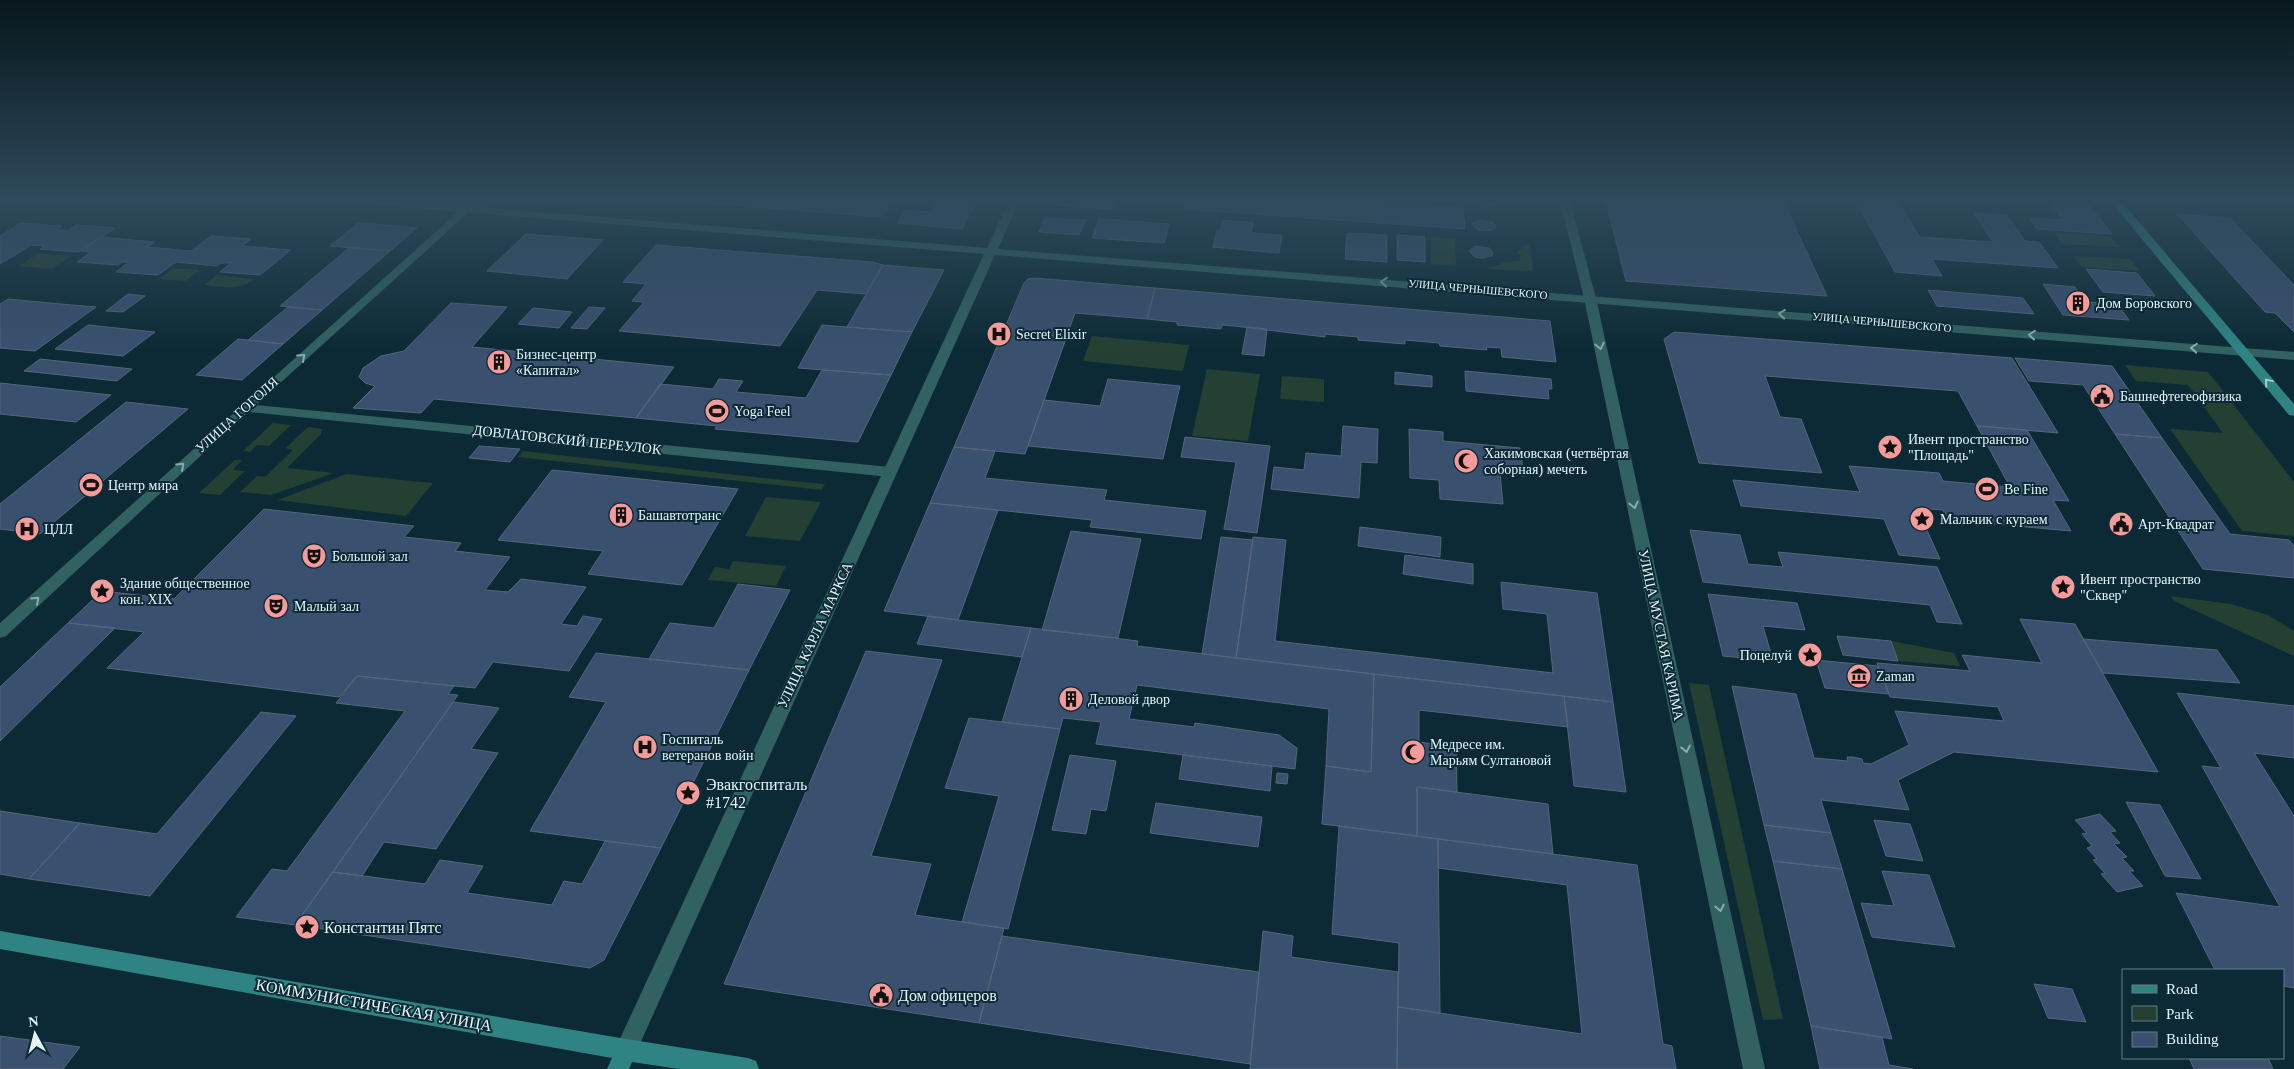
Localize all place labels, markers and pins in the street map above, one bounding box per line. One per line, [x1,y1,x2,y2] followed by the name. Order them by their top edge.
[2065,290,2091,316] building icon: Дом Боровского
[2096,296,2192,311] place label: Дом Боровского
[986,321,1012,347] hospital icon: Secret Elixir
[1016,327,1087,342] place label: Secret Elixir
[516,347,596,378] place label: Бизнес-центр «Капитал»
[486,349,512,375] building icon: Бизнес-центр «Капитал»
[2089,383,2115,409] public building icon: Башнефтегеофизика
[2120,389,2242,404] place label: Башнефтегеофизика
[704,398,730,424] sports icon: Yoga Feel
[734,404,791,419] place label: Yoga Feel
[1908,432,2029,463] place label: Ивент пространство "Площадь"
[1877,434,1903,460] place icon: Ивент пространство "Площадь"
[1484,446,1629,478] place label: Хакимовская (четвёртая соборная) мечеть
[1453,448,1479,474] mosque icon: Хакимовская (четвёртая соборная) мечеть
[78,472,104,498] sports icon: Центр мира
[1974,476,2000,502] sports icon: Be Fine
[108,478,179,493] place label: Центр мира
[2004,482,2048,497] place label: Be Fine
[608,502,634,528] building icon: Башавтотранс
[1909,506,1935,532] place icon: Мальчик с кураем
[638,508,721,523] place label: Башавтотранс
[2108,511,2134,537] public building icon: Арт-Квадрат
[1940,512,2048,527] place label: Мальчик с кураем
[14,516,40,542] hospital icon: ЦЛЛ
[2138,517,2214,532] place label: Арт-Квадрат
[44,522,74,537] place label: ЦЛЛ
[301,543,327,569] theatre icon: Большой зал
[332,549,408,564] place label: Большой зал
[2080,572,2201,603] place label: Ивент пространство "Сквер"
[2050,574,2076,600] place icon: Ивент пространство "Сквер"
[120,576,250,607] place label: Здание общественное кон. XIX
[89,578,115,604] place icon: Здание общественное кон. XIX
[263,593,289,619] theatre icon: Малый зал
[294,599,359,614] place label: Малый зал
[1797,642,1823,668] place icon: Поцелуй
[1740,648,1793,663] place label: Поцелуй
[1846,663,1872,689] museum icon: Zaman
[1876,669,1915,684] place label: Zaman
[1058,686,1084,712] building icon: Деловой двор
[1088,692,1170,707] place label: Деловой двор
[662,732,754,763] place label: Госпиталь ветеранов войн
[632,734,658,760] hospital icon: Госпиталь ветеранов войн
[1430,737,1552,768] place label: Медресе им. Марьям Султановой
[1400,739,1426,765] mosque icon: Медресе им. Марьям Султановой
[706,776,807,811] place label: Эвакгоспиталь #1742
[675,780,701,806] place icon: Эвакгоспиталь #1742
[294,914,320,940] place icon: Константин Пятс
[324,919,442,936] place label: Константин Пятс
[868,982,894,1008] public building icon: Дом офицеров
[898,987,997,1005] place label: Дом офицеров

